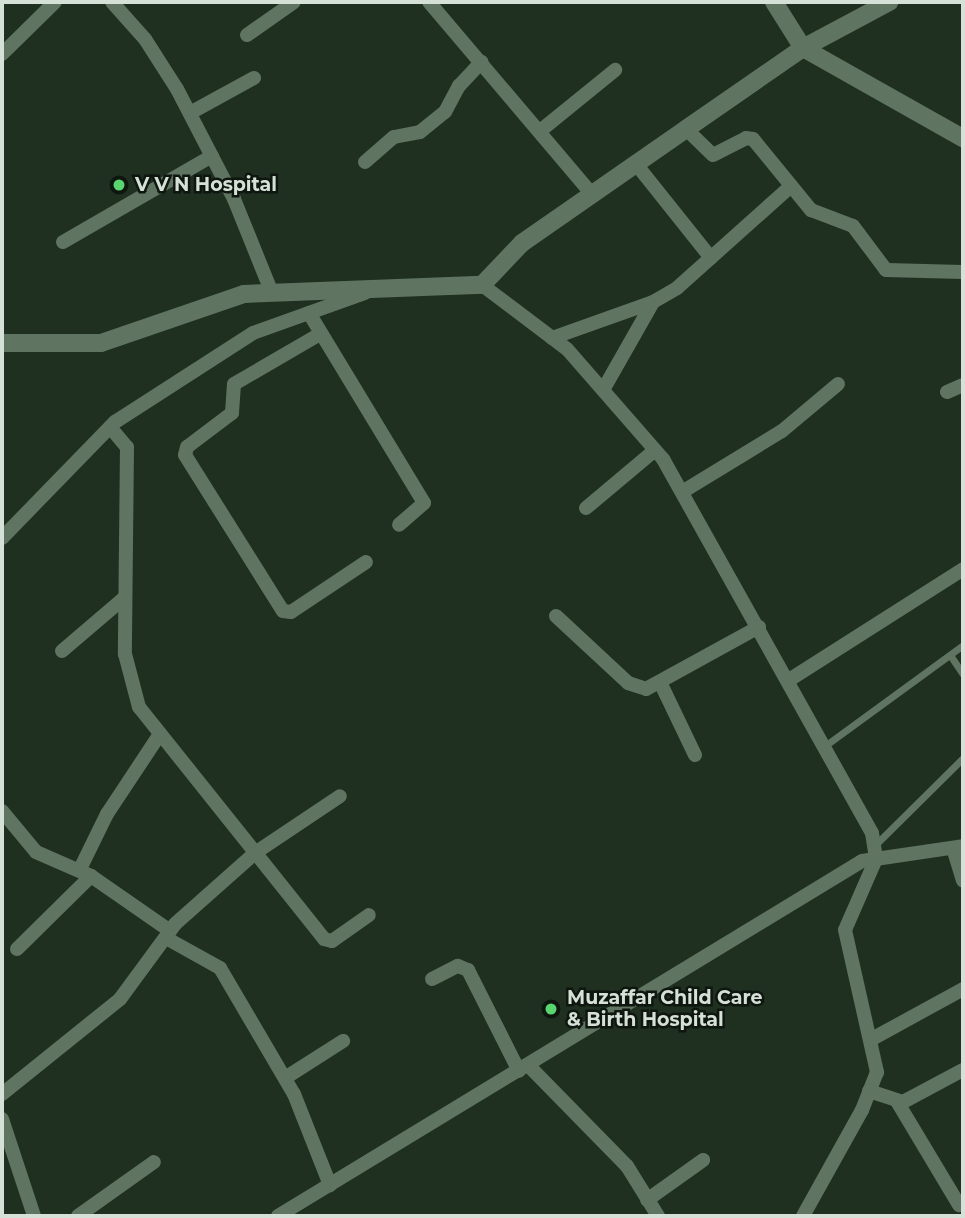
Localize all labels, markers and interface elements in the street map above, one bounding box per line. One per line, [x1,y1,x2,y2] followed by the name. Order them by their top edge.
[135,174,277,196] place label: V V N Hospital
[109,175,129,195] marker: V V N Hospital
[567,987,762,1031] place label: Muzaffar Child Care & Birth Hospital
[541,999,561,1019] marker: Muzaffar Child Care & Birth Hospital

